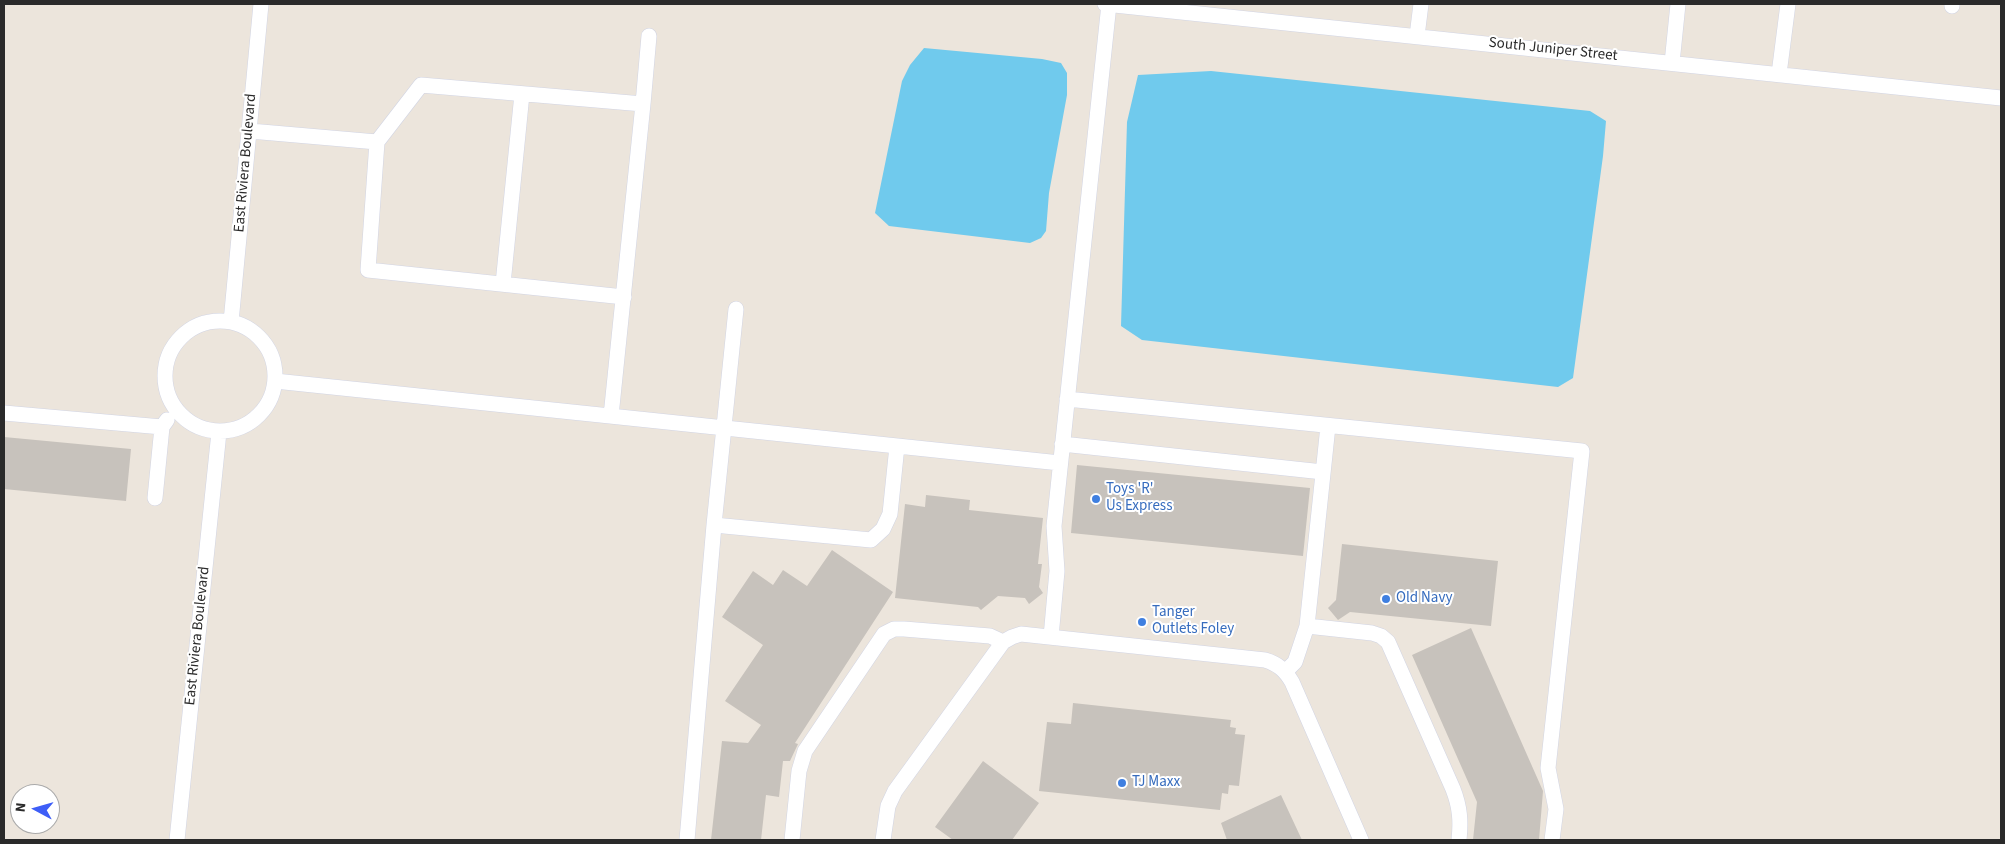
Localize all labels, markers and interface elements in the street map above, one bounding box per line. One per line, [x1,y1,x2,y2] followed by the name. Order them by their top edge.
[1488,34,1618,66] street label: South Juniper Street
[231,93,261,233] street label: East Riviera Boulevard
[1106,481,1172,516] place label: Toys 'R' Us Express
[1090,493,1102,505] marker: Toys 'R' Us Express
[182,566,214,706] street label: East Riviera Boulevard
[1396,590,1452,608] place label: Old Navy
[1380,593,1392,605] marker: Old Navy
[1152,604,1234,639] place label: Tanger Outlets Foley
[1136,616,1148,628] marker: Tanger Outlets Foley
[1132,774,1180,792] place label: TJ Maxx
[1116,777,1128,789] marker: TJ Maxx
[10,784,60,834] north arrow
[11,802,32,813] text: N

